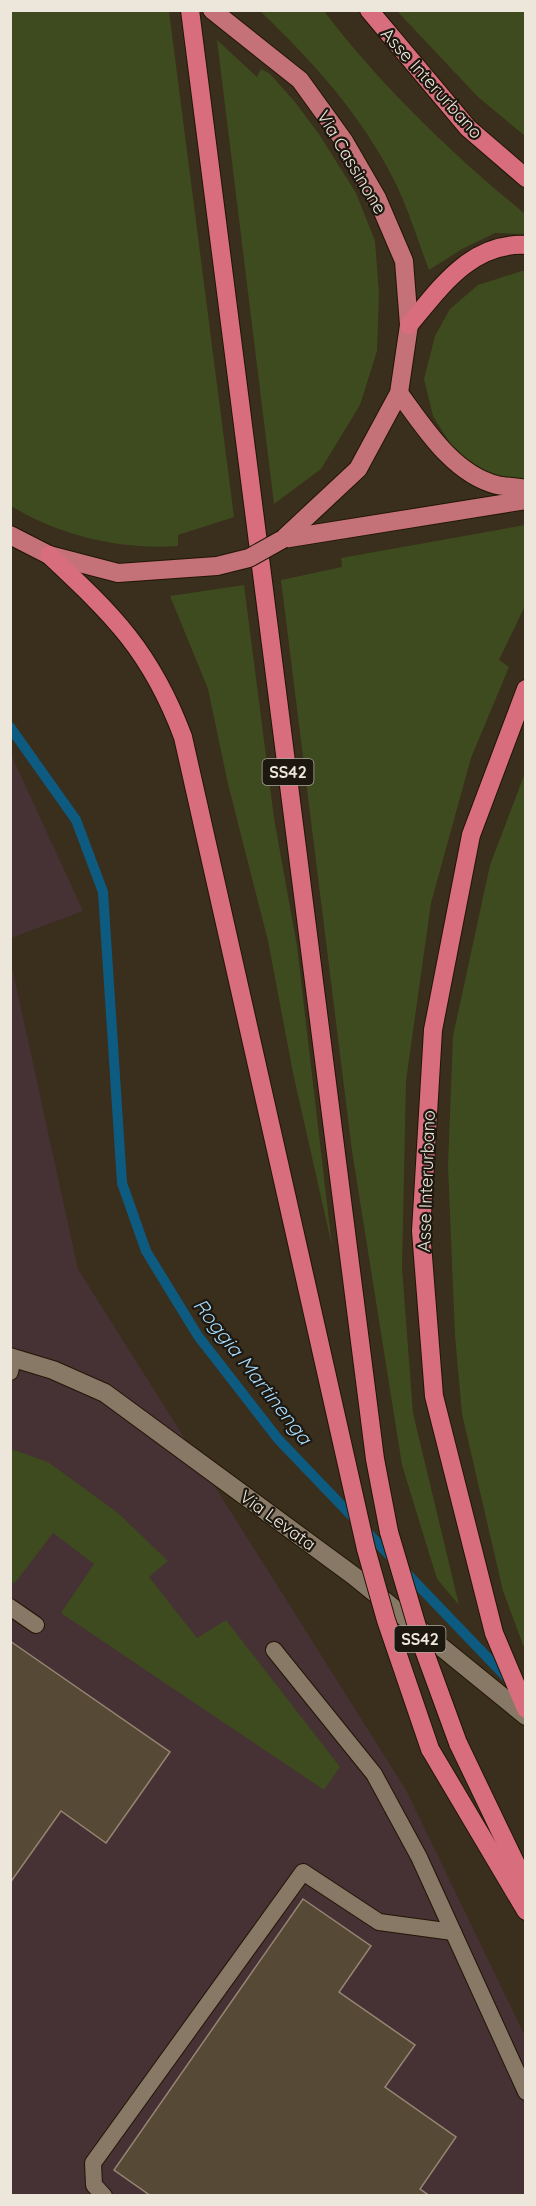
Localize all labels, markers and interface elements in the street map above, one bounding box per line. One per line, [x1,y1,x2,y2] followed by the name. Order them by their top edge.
[376,23,488,143] street label: Asse Interurbano
[312,106,392,218] street label: Via Cassinone
[262,759,314,785] road number: SS42
[412,1110,440,1252] street label: Asse Interurbano
[188,1293,319,1451] water label: Roggia Martinenga
[235,1485,321,1555] street label: Via Levata
[394,1626,446,1652] road number: SS42

